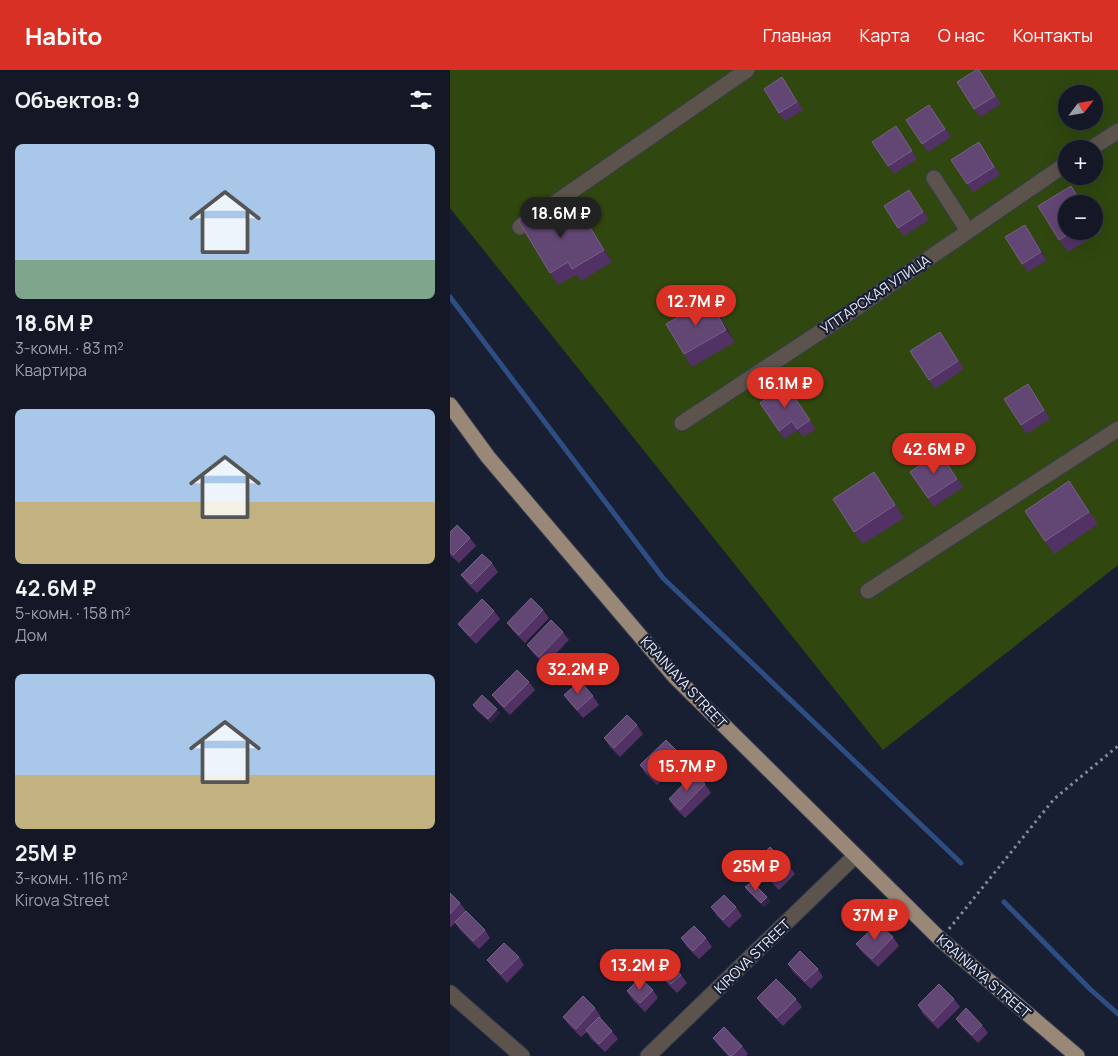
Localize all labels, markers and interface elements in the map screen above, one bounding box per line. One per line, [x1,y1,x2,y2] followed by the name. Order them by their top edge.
[25,19,102,52] text: Habito
[763,23,832,47] text: Главная
[860,23,910,47] text: Карта
[938,23,985,47] text: О нас
[1013,23,1093,47] text: Контакты
[1058,85,1102,130] north arrow
[1058,85,1103,240] map controls
[15,86,140,114] text: Объектов: 9
[407,86,435,114] icon: filters
[1058,140,1103,185] button: +
[180,177,270,267] icon: home
[1058,195,1103,240] button: −
[515,196,607,239] pin: 18.6M ₽
[531,202,591,224] text: 18.6M ₽
[816,250,934,338] street label: УПТАРСКАЯ УЛИЦА
[650,284,742,327] pin: 12.7M ₽
[667,290,725,312] text: 12.7M ₽
[15,309,93,337] text: 18.6M ₽
[15,337,124,359] text: 3-комн. · 83 m²
[15,359,87,381] text: Квартира
[739,366,831,409] pin: 16.1M ₽
[758,372,812,394] text: 16.1M ₽
[888,432,980,475] pin: 42.6M ₽
[903,438,965,460] text: 42.6M ₽
[180,442,270,532] icon: home
[15,574,96,602] text: 42.6M ₽
[15,602,131,624] text: 5-комн. · 158 m²
[15,624,47,646] text: Дом
[637,632,732,732] street label: KRAINIAYA STREET
[532,652,624,695] pin: 32.2M ₽
[547,658,609,680] text: 32.2M ₽
[180,707,270,797] icon: home
[641,750,733,792] pin: 15.7M ₽
[658,755,716,777] text: 15.7M ₽
[15,839,76,867] text: 25M ₽
[721,850,791,892] pin: 25M ₽
[733,855,779,877] text: 25M ₽
[15,867,128,889] text: 3-комн. · 116 m²
[15,889,110,911] text: Kirova Street
[840,898,910,941] pin: 37M ₽
[852,904,898,926] text: 37M ₽
[710,914,795,997] street label: KIROVA STREET
[933,930,1036,1023] street label: KRAINIAYA STREET
[594,948,686,991] pin: 13.2M ₽
[611,954,669,976] text: 13.2M ₽

